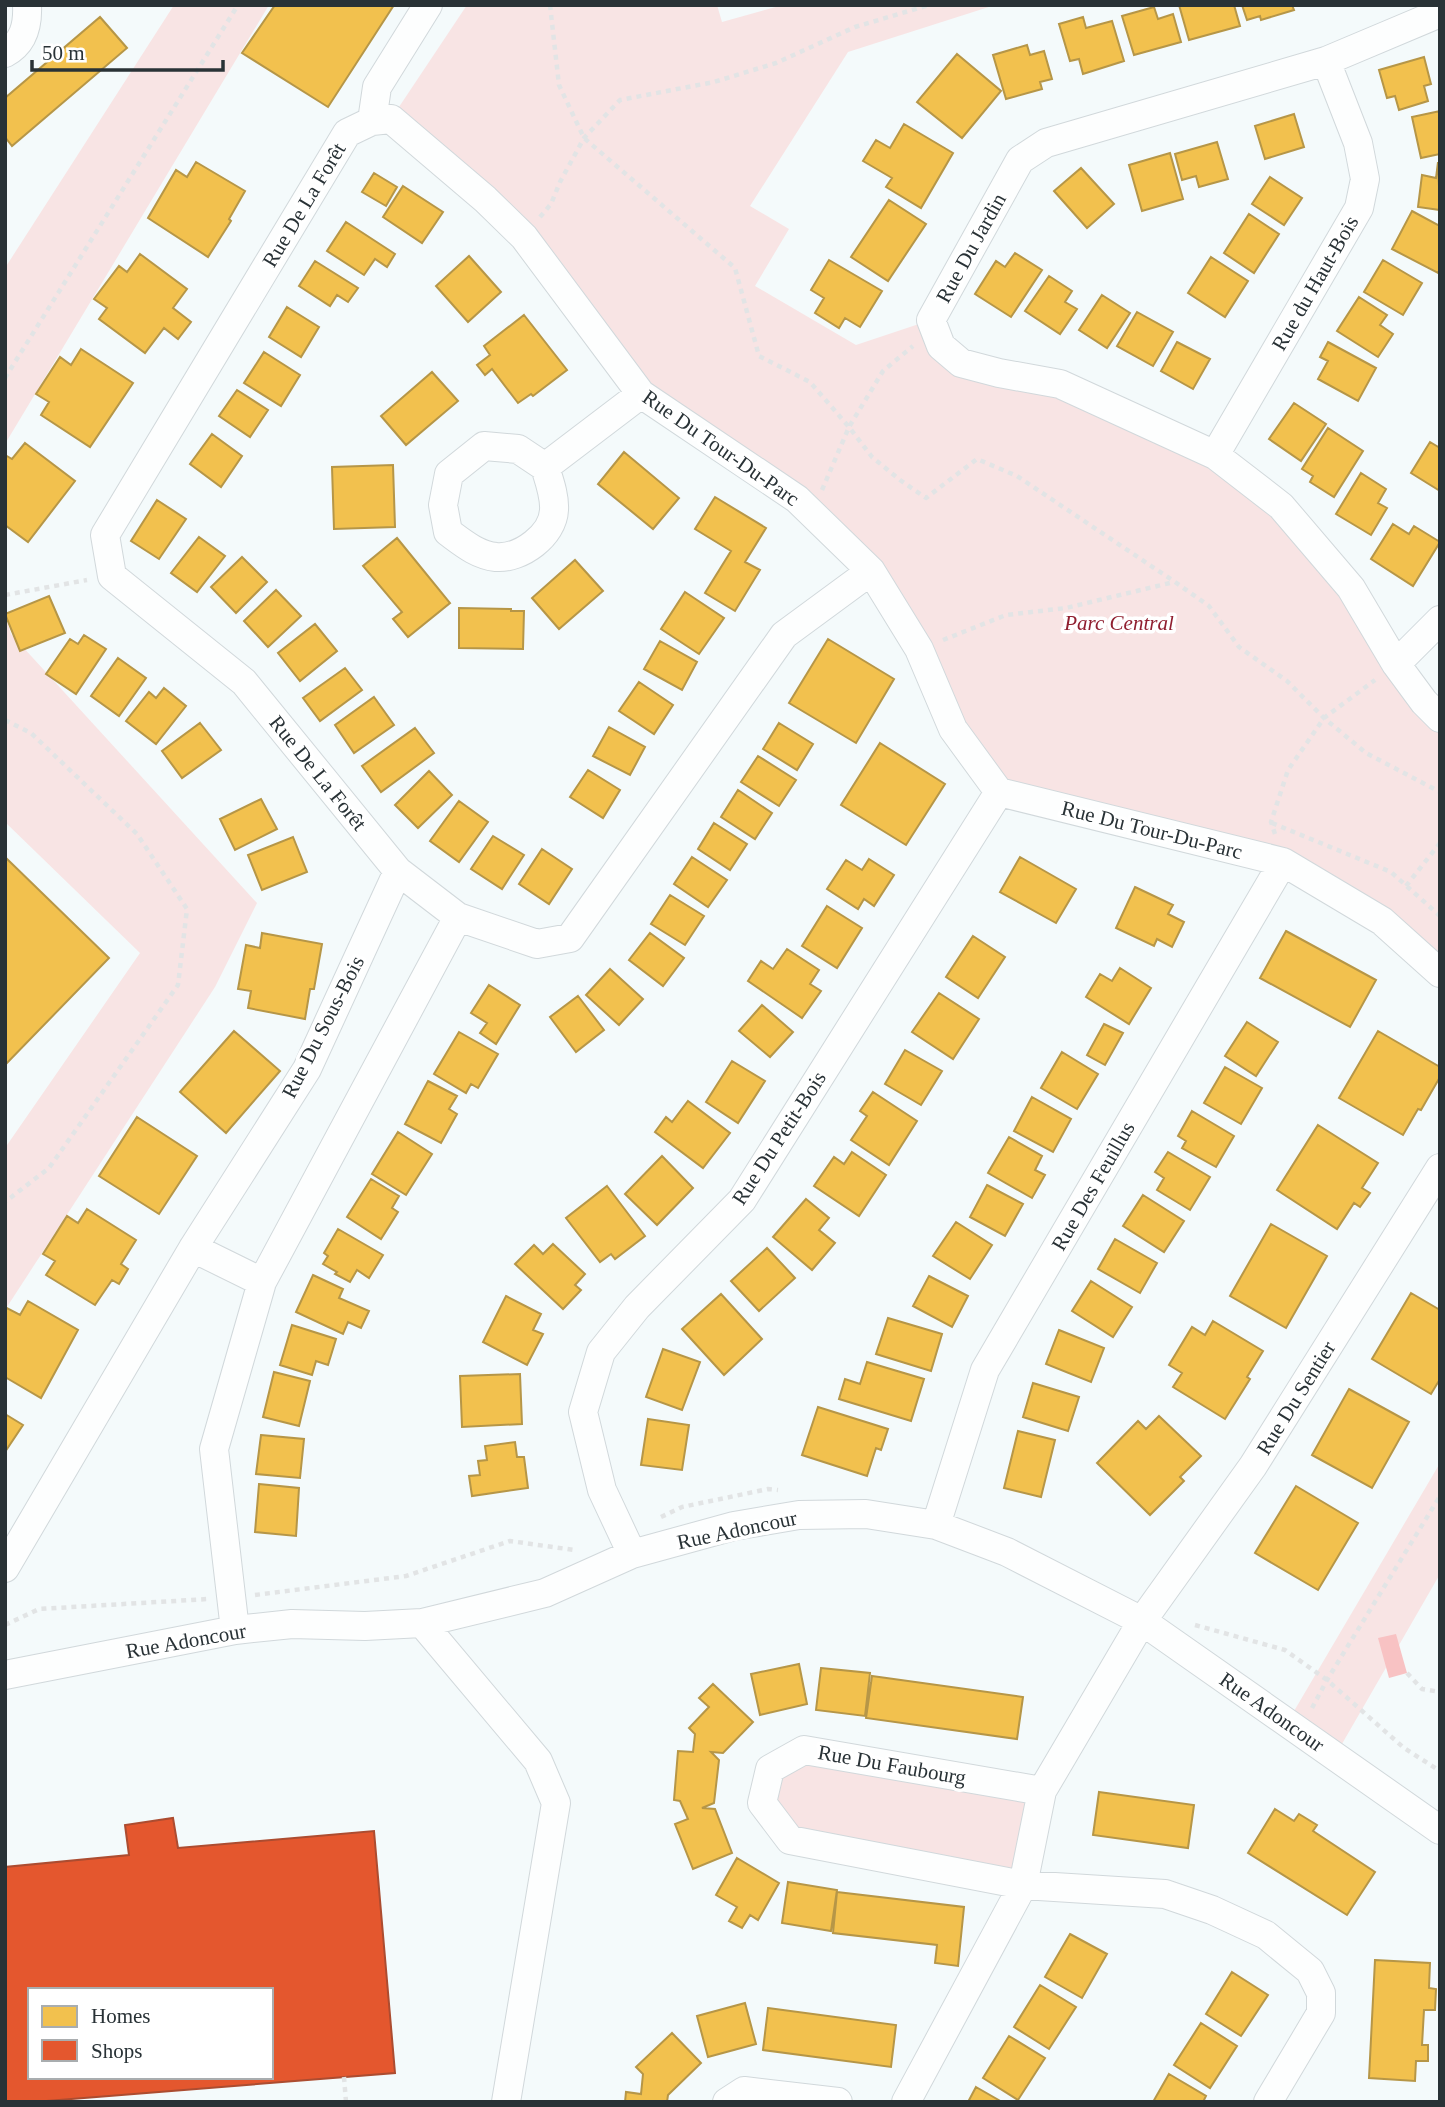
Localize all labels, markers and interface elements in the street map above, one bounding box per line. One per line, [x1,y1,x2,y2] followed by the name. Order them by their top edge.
[32,28,222,72] scale bar
[42,41,85,65] text: 50 m
[258,138,351,271] street label: Rue De La Forêt
[931,189,1011,307] street label: Rue Du Jardin
[1267,211,1363,355] street label: Rue du Haut-Bois
[638,385,804,511] street label: Rue Du Tour-Du-Parc
[1063,611,1174,635] park label: Parc Central
[264,711,372,835] street label: Rue De La Forêt
[1059,796,1245,864] street label: Rue Du Tour-Du-Parc
[277,952,369,1102] street label: Rue Du Sous-Bois
[727,1067,831,1209] street label: Rue Du Petit-Bois
[1046,1117,1140,1255] street label: Rue Des Feuillus
[1252,1337,1340,1459] street label: Rue Du Sentier
[675,1506,799,1554] street label: Rue Adoncour
[124,1619,248,1663] street label: Rue Adoncour
[1215,1667,1329,1757] street label: Rue Adoncour
[816,1740,968,1790] street label: Rue Du Faubourg
[28,1988,273,2079] legend
[91,2004,151,2028] text: Homes
[91,2039,142,2063] text: Shops

